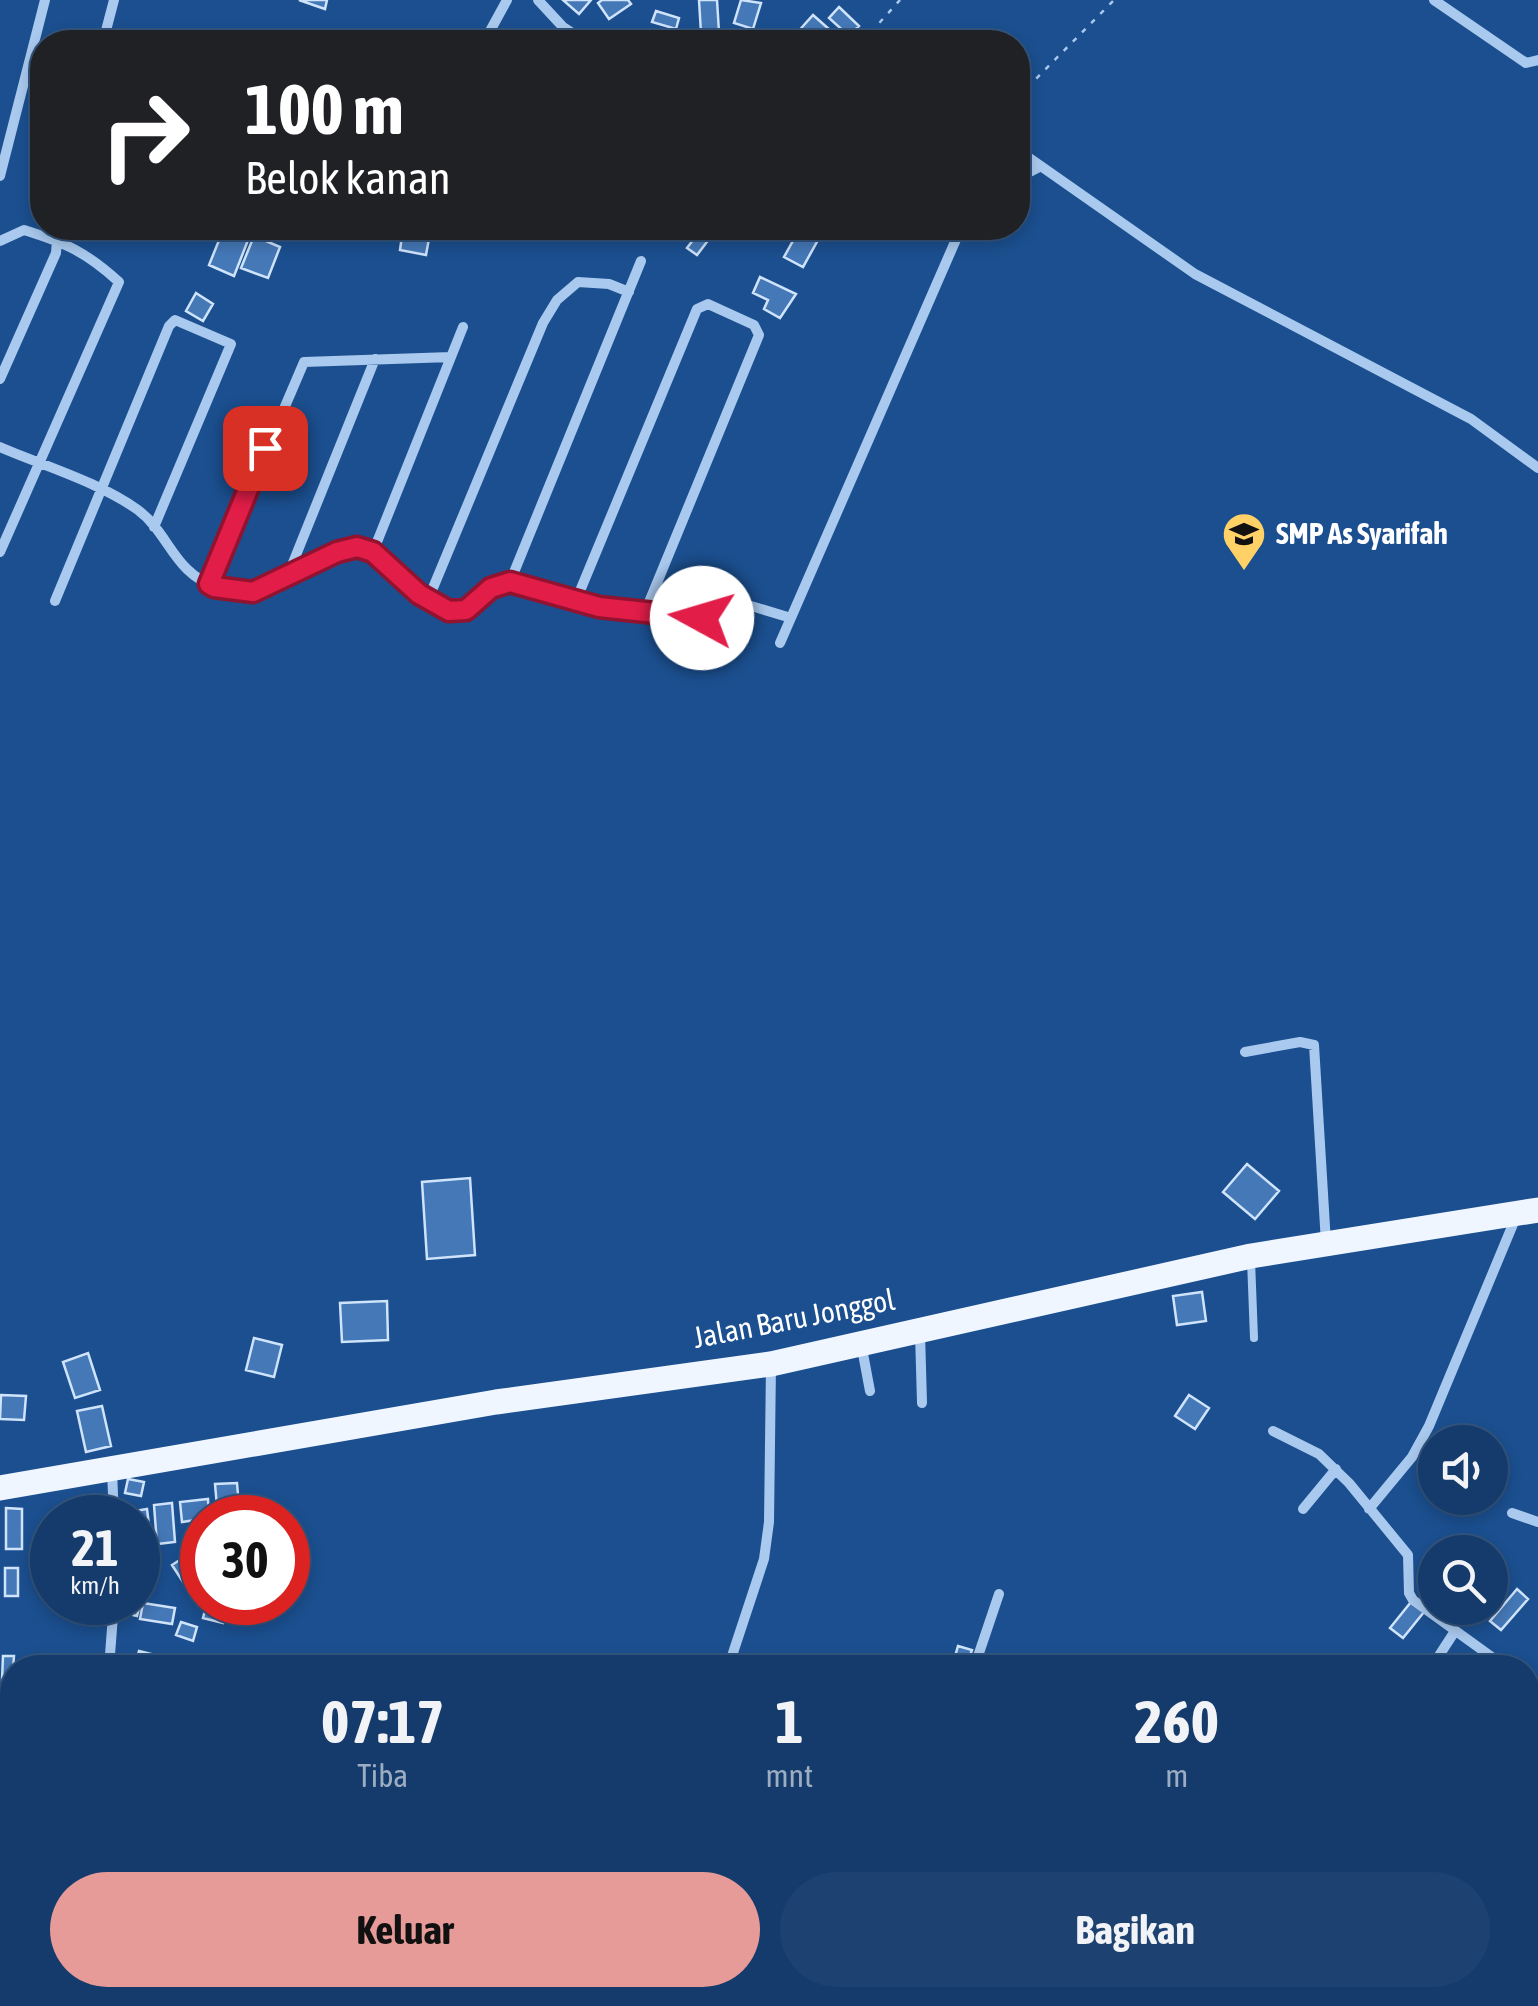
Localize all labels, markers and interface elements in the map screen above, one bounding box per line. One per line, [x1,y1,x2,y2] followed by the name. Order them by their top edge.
[245,69,404,149] text: 100 m
[80,70,210,200] icon: right
[245,152,451,204] text: Belok kanan
[223,406,308,491] pin
[238,421,293,476] icon: arrive
[1221,511,1267,572] school or university icon: SMP As Syarifah
[1276,516,1448,550] place label: SMP As Syarifah
[650,566,754,670] position arrow
[690,1282,898,1354] street label: Jalan Baru Jonggol
[1418,1425,1508,1625] map controls
[1418,1425,1508,1515] button: sound
[180,1495,310,1625] speed limit sign: 30
[71,1519,118,1577] text: 21
[1418,1535,1508,1625] button: search
[70,1571,120,1599] text: km/h
[321,1687,445,1756] text: 07:17
[775,1687,804,1756] text: 1
[1134,1687,1219,1756] text: 260
[357,1757,408,1794] text: Tiba
[766,1757,813,1794] text: mnt
[1165,1757,1188,1794] text: m
[50,1872,760,1987] button: Keluar
[780,1872,1490,1987] button: Bagikan

